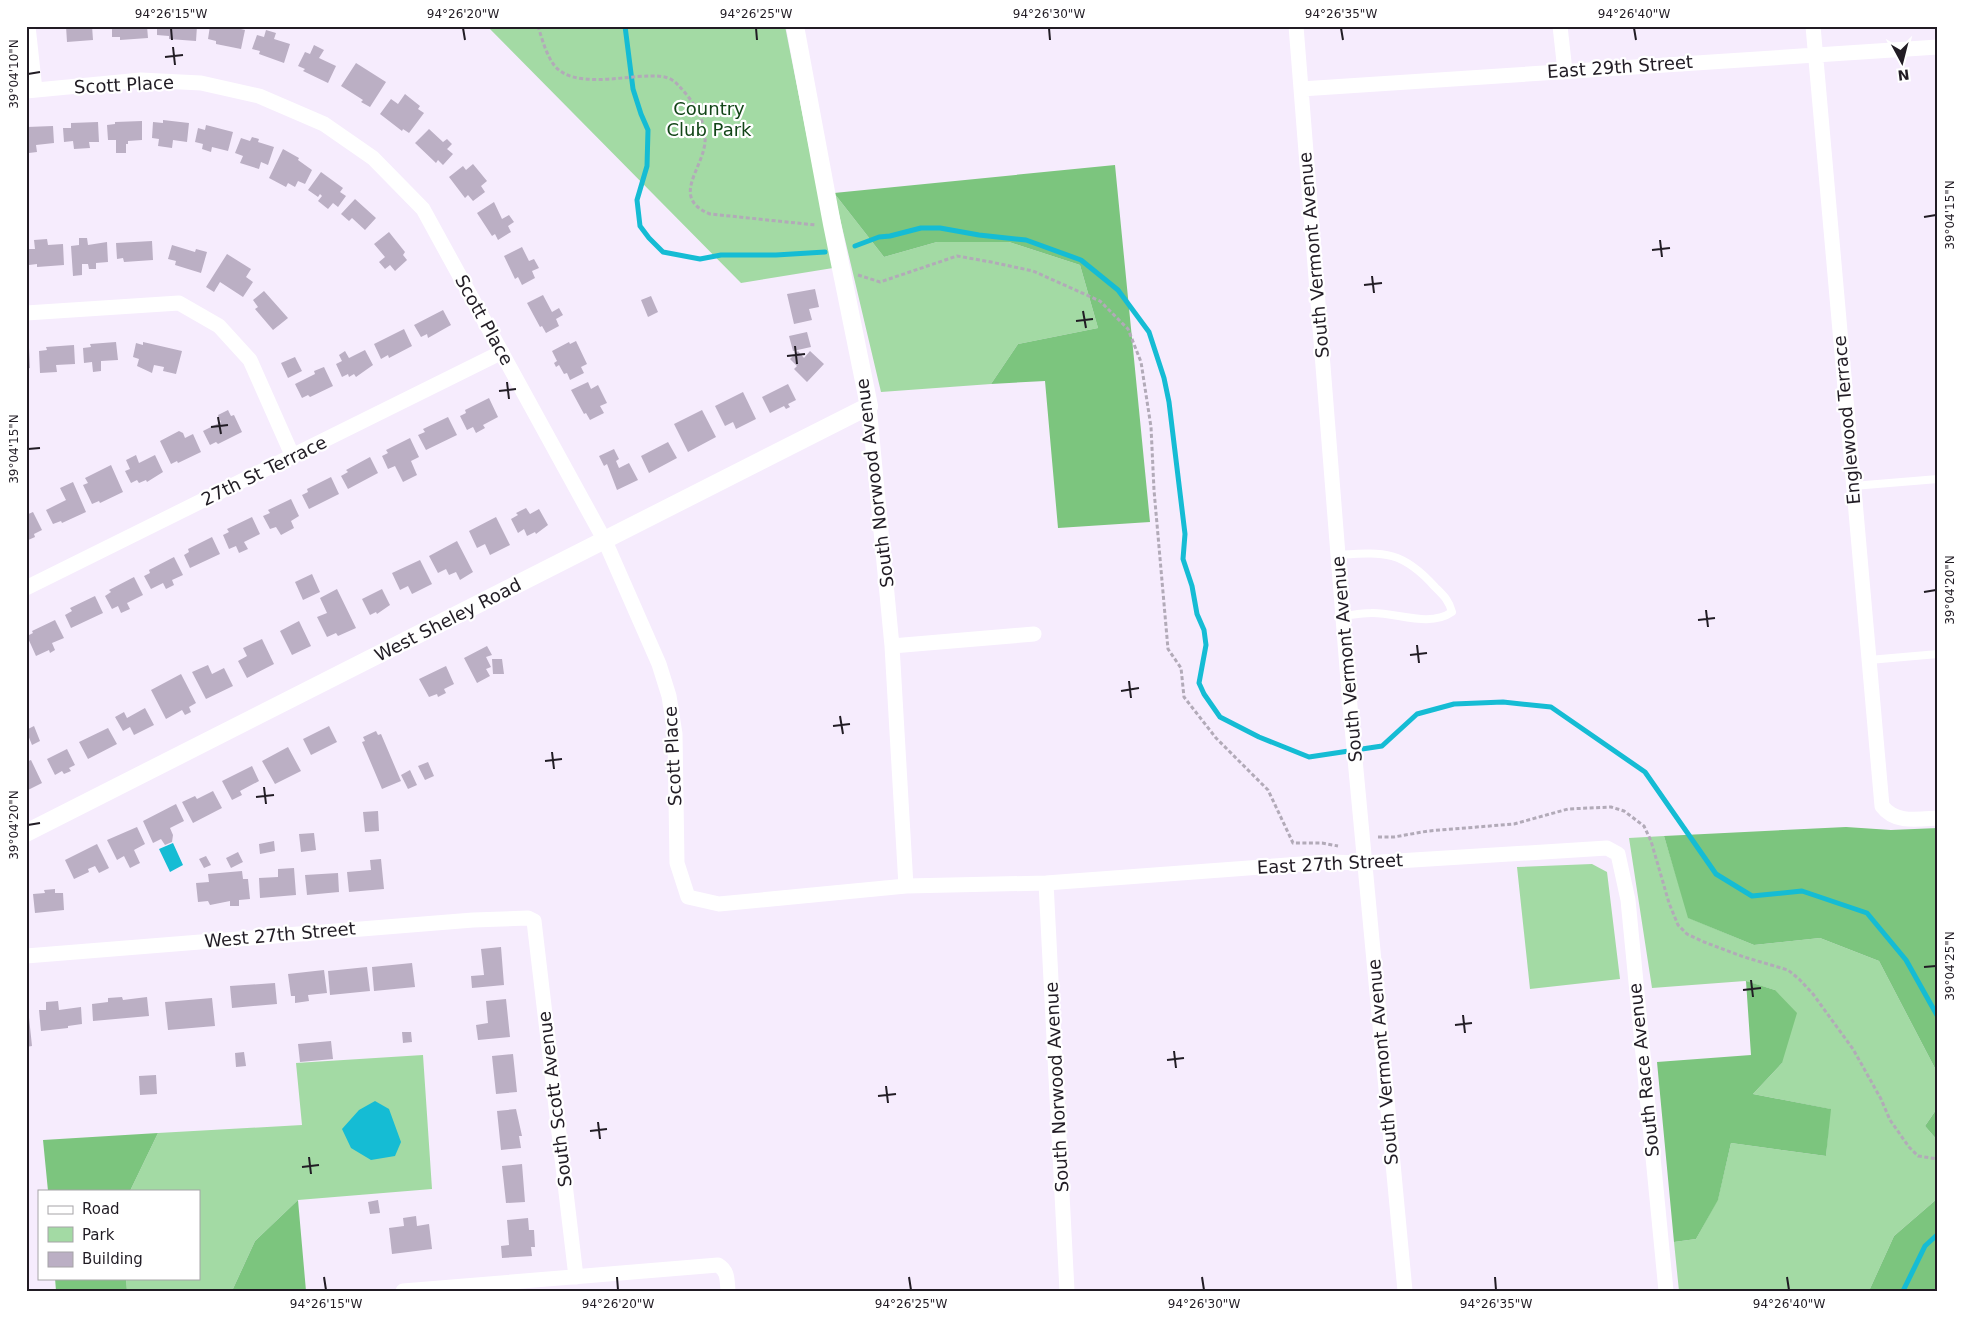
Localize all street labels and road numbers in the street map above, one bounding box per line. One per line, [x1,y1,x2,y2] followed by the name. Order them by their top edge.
[1546,51,1694,82] street label: East 29th Street
[73,71,174,98] street label: Scott Place
[1294,151,1333,359] street label: South Vermont Avenue
[451,271,518,369] street label: Scott Place
[1829,335,1864,505] street label: Englewood Terrace
[851,377,898,589] street label: South Norwood Avenue
[198,431,330,510] street label: 27th St Terrace
[1327,555,1366,763] street label: South Vermont Avenue
[371,574,524,666] street label: West Sheley Road
[659,706,686,807] street label: Scott Place
[1256,849,1404,878] street label: East 27th Street
[203,917,356,952] street label: West 27th Street
[1363,958,1402,1166] street label: South Vermont Avenue
[1041,981,1072,1193] street label: South Norwood Avenue
[1624,982,1663,1158] street label: South Race Avenue
[533,1010,576,1188] street label: South Scott Avenue

